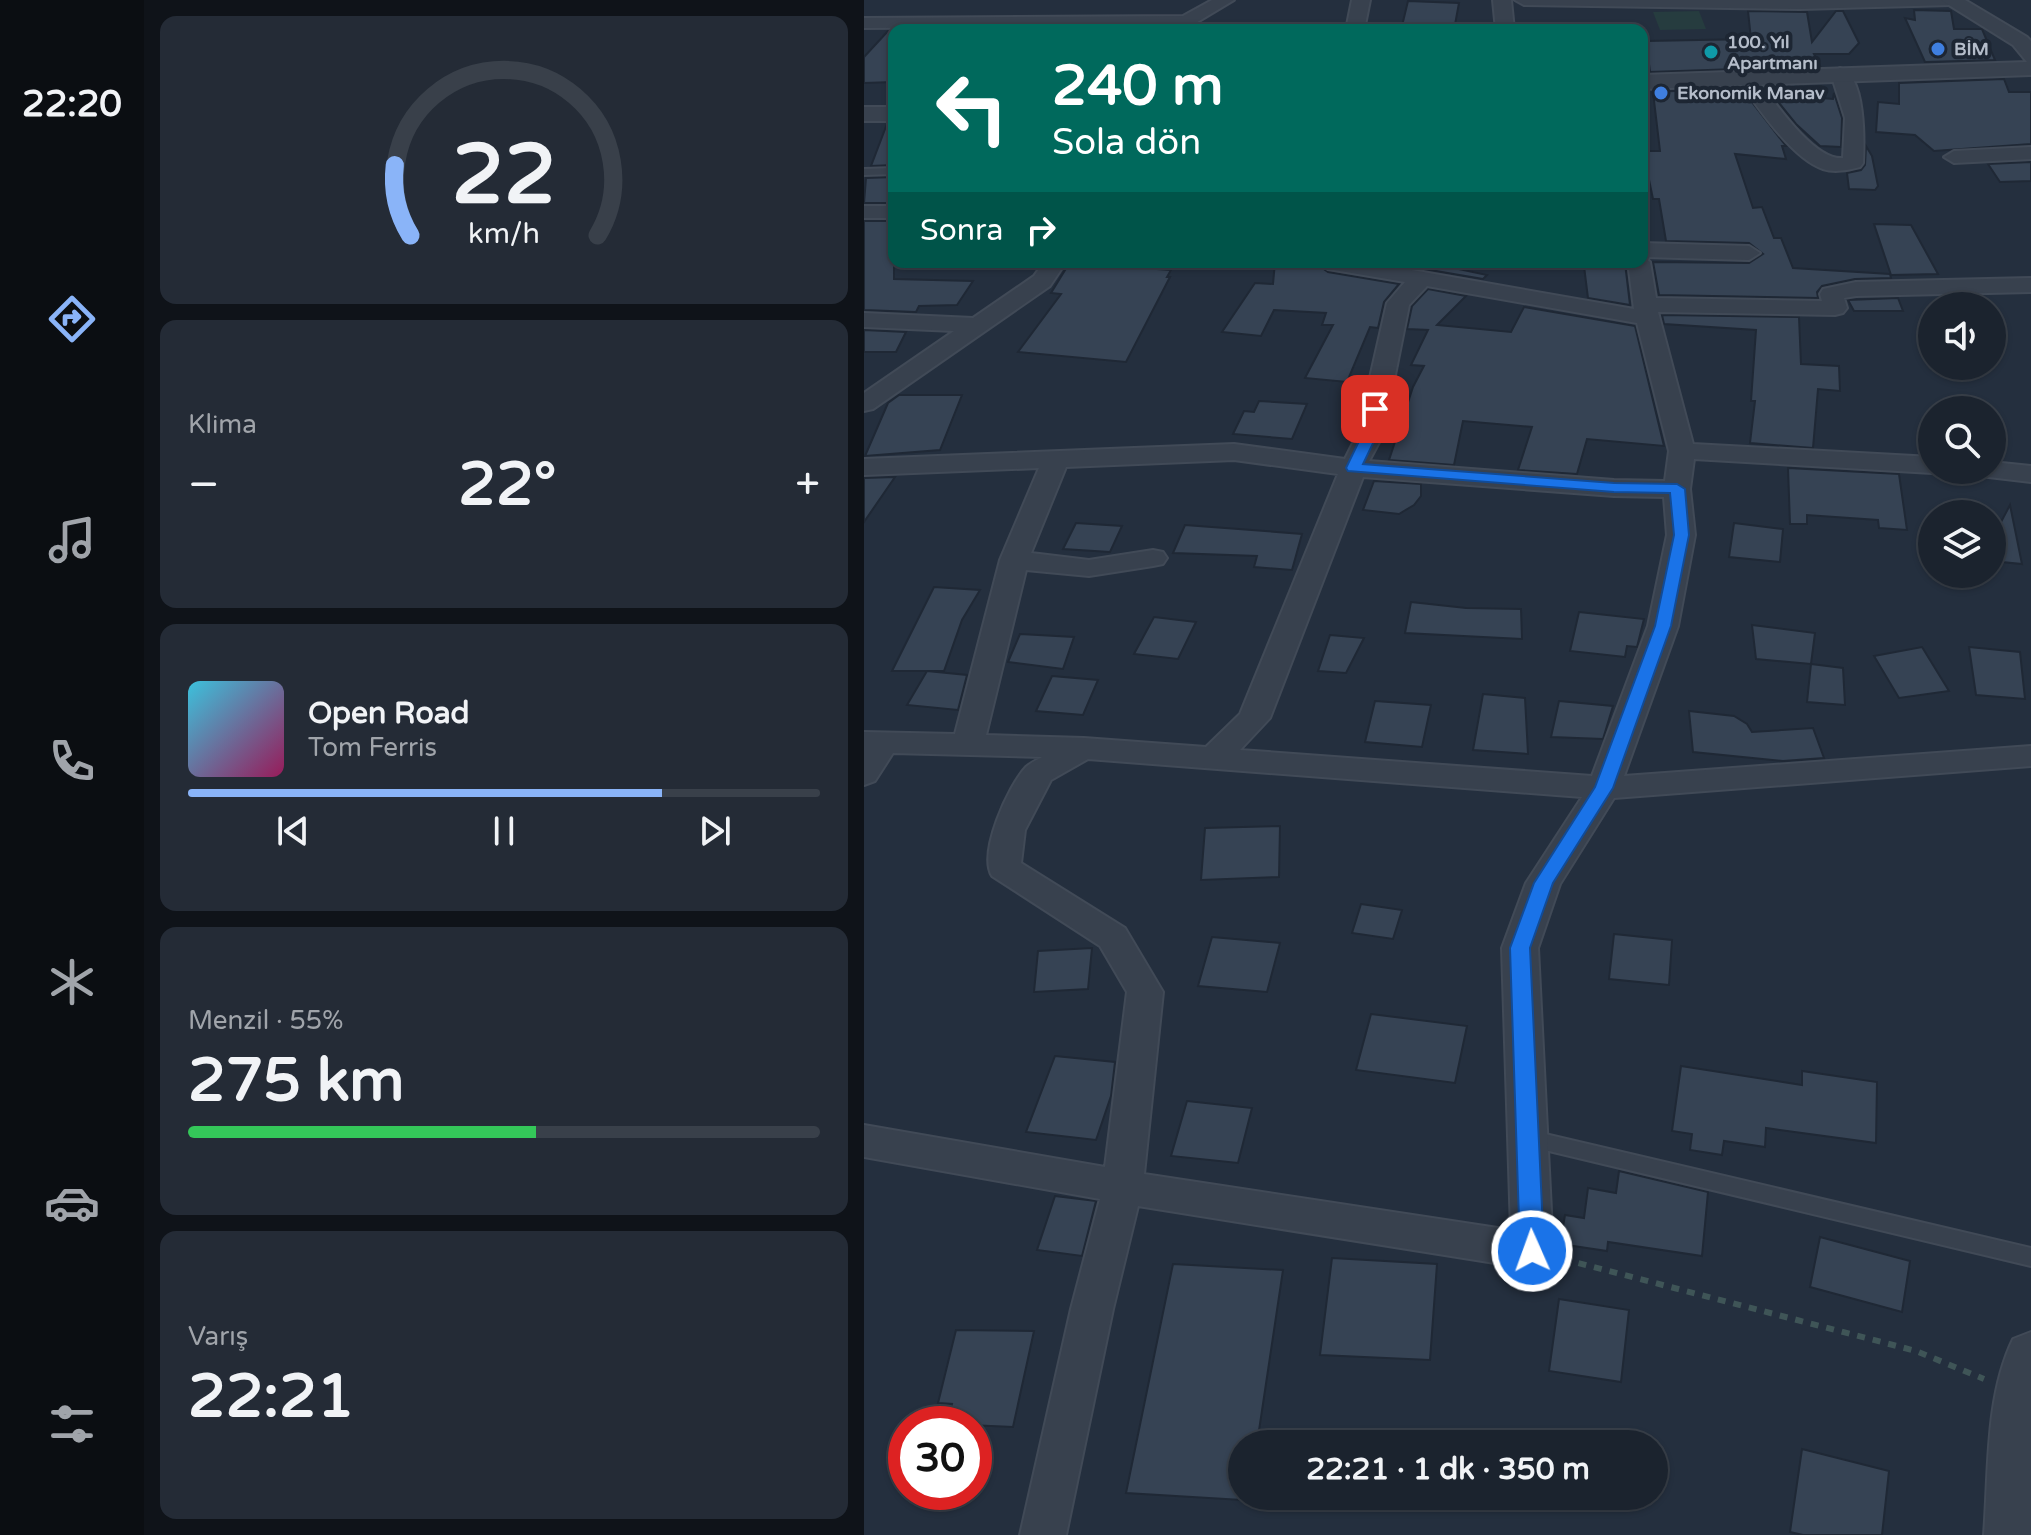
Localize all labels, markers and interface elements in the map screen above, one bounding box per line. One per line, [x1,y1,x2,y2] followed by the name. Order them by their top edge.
[1727,31,1818,74] place label: 100. Yıl Apartmanı
[1954,38,1989,60] place label: BİM
[1929,40,1947,58] marker: BİM
[1702,43,1720,61] marker: 100. Yıl Apartmanı
[1052,53,1223,120] text: 240 m
[920,56,1024,160] icon: left
[1677,82,1825,104] place label: Ekonomik Manav
[22,83,122,126] text: 22:20
[1652,84,1670,102] marker: Ekonomik Manav
[1052,121,1201,164] text: Sola dön
[452,125,556,225] text: 22
[1019,208,1063,252] icon: right
[920,212,1003,249] text: Sonra
[468,217,540,251] text: km/h
[44,291,100,347] icon: directions
[1918,292,2006,588] map controls
[1918,292,2006,380] button: sound
[1341,375,1409,443] pin
[1353,387,1397,431] icon: arrive
[1918,396,2006,484] button: search
[188,409,257,440] text: Klima
[458,449,556,521] text: 22°
[188,459,219,512] text: −
[795,459,820,512] text: +
[1918,500,2006,588] button: layers
[44,512,100,568] icon: music
[308,695,469,732] text: Open Road
[308,732,437,763] text: Tom Ferris
[44,733,100,789] icon: phone
[271,809,315,853] icon: previous
[482,809,526,853] icon: pause
[693,809,737,853] icon: next
[44,954,100,1010] icon: climate
[188,1005,343,1036] text: Menzil · 55%
[188,1045,404,1117] text: 275 km
[44,1175,100,1231] icon: car
[1490,1209,1574,1293] position arrow
[188,1321,248,1352] text: Varış
[188,1361,354,1433] text: 22:21
[44,1396,100,1452] icon: filters
[888,1406,992,1510] speed limit sign: 30
[1306,1451,1590,1488] text: 22:21 · 1 dk · 350 m

